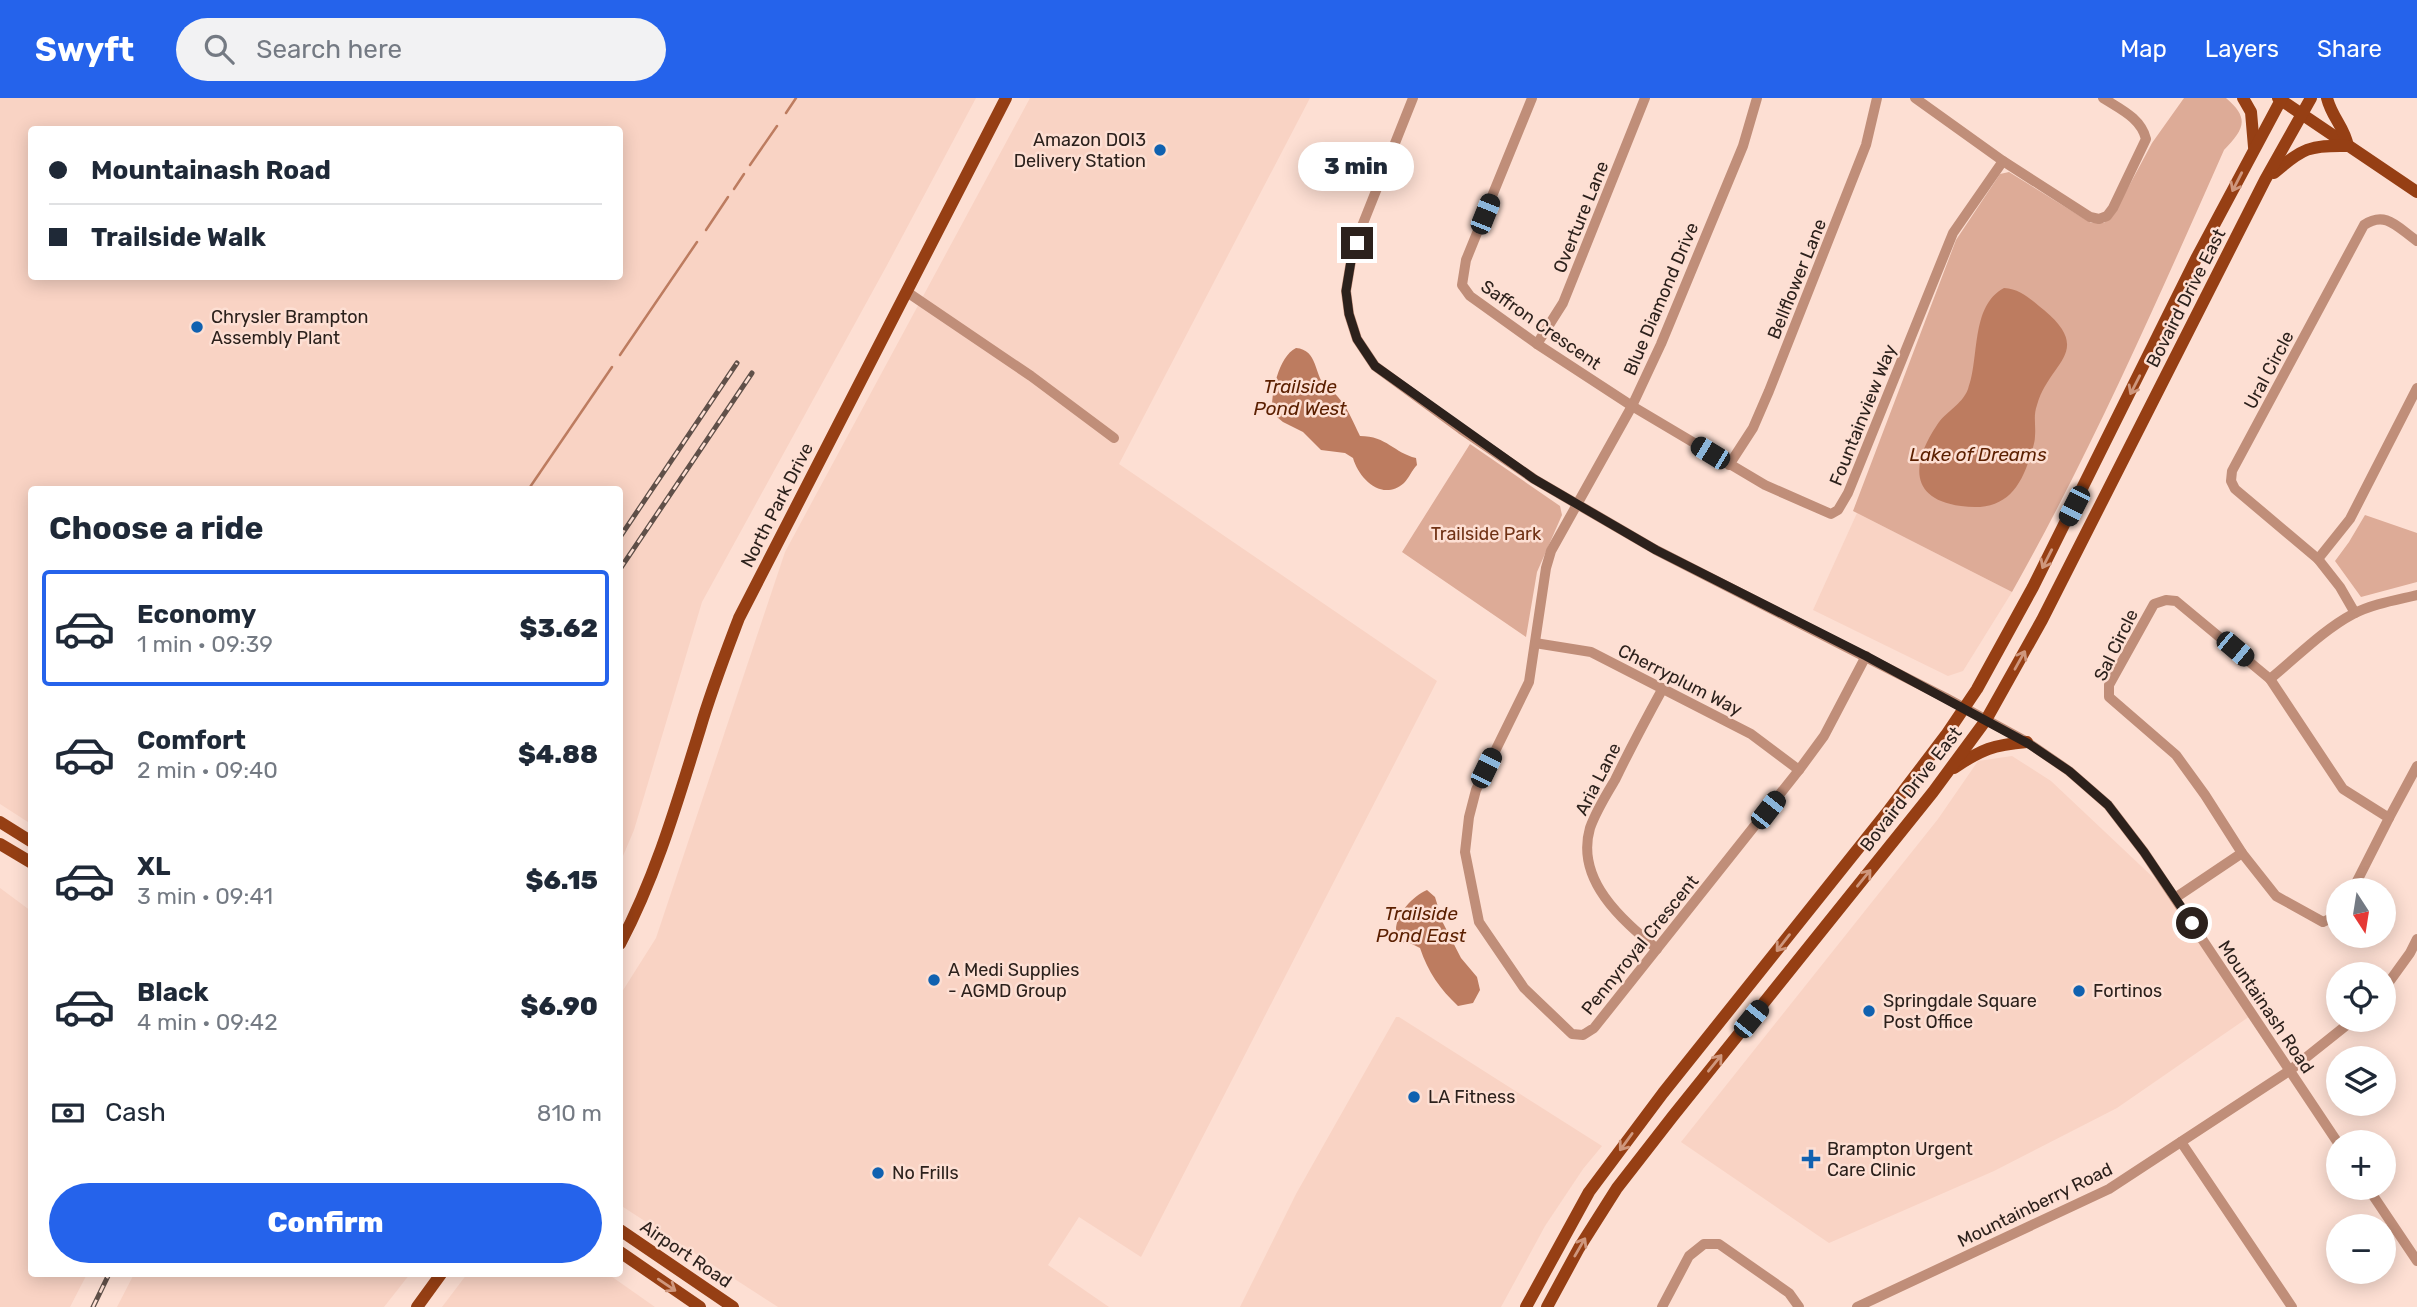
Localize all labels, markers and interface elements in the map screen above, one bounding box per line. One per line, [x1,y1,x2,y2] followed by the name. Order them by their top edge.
[176,18,666,81] search box
[35,30,134,69] text: Swyft
[200,30,238,68] icon: search
[256,34,402,65] text: Search here
[2120,35,2167,63] text: Map
[2205,35,2279,63] text: Layers
[2317,35,2382,63] text: Share
[1014,129,1146,172] place label: Amazon DOI3 Delivery Station
[1152,142,1168,158] marker: Amazon DOI3 Delivery Station
[1299,142,1415,190] callout: 3 min
[1324,152,1388,180] text: 3 min
[91,155,331,186] text: Mountainash Road
[1549,158,1613,276] street label: Overture Lane
[2229,171,2243,191] one-way arrow
[1468,191,1503,237] car
[1763,216,1831,342] street label: Bellflower Lane
[1619,219,1703,379] street label: Blue Diamond Drive
[91,222,266,253] text: Trailside Walk
[2142,225,2230,371] street label: Bovaird Drive East
[1341,227,1373,259] route end
[1477,275,1605,375] street label: Saffron Crescent
[211,306,368,349] place label: Chrysler Brampton Assembly Plant
[189,319,205,335] marker: Chrysler Brampton Assembly Plant
[2239,327,2299,413] street label: Ural Circle
[1825,341,1901,489] street label: Fountainview Way
[2128,374,2142,395] one-way arrow
[1254,375,1347,420] water label: Trailside Pond West
[1687,433,1734,473] car
[736,439,818,571] street label: North Park Drive
[1909,443,2047,466] water label: Lake of Dreams
[2056,483,2093,529] car
[49,509,263,547] text: Choose a ride
[1431,523,1542,545] park label: Trailside Park
[2040,548,2054,569] one-way arrow
[53,597,116,660] icon: car
[137,599,256,630] text: Economy
[2089,605,2143,685] street label: Sal Circle
[520,613,598,644] text: $3.62
[2213,627,2258,671] car
[137,630,273,658] text: 1 min · 09:39
[1614,639,1746,721] street label: Cherryplum Way
[2013,651,2027,671] one-way arrow
[1855,722,1967,856] street label: Bovaird Drive East
[53,723,116,786] icon: car
[137,725,246,756] text: Comfort
[518,739,598,770] text: $4.88
[1570,739,1626,819] street label: Aria Lane
[1468,745,1505,791] car
[137,756,278,784] text: 2 min · 09:40
[1747,787,1790,833] car
[53,849,116,912] icon: car
[137,851,170,882] text: XL
[525,865,598,896] text: $6.15
[1856,870,1872,888] one-way arrow
[1577,871,1703,1019] street label: Pennyroyal Crescent
[2326,878,2396,948] north arrow
[2326,878,2396,1284] map controls
[137,882,273,910] text: 3 min · 09:41
[1376,902,1467,947] water label: Trailside Pond East
[2176,907,2208,939] route start
[1776,933,1791,952] one-way arrow
[2213,936,2319,1078] street label: Mountainash Road
[948,959,1079,1002] place label: A Medi Supplies - AGMD Group
[2326,962,2396,1032] button: locate
[926,972,942,988] marker: A Medi Supplies - AGMD Group
[53,975,116,1038] icon: car
[137,977,209,1008] text: Black
[2093,980,2162,1002] place label: Fortinos
[2071,983,2087,999] marker: Fortinos
[1883,990,2037,1033] place label: Springdale Square Post Office
[520,991,598,1022] text: $6.90
[1730,996,1773,1042] car
[1861,1003,1877,1019] marker: Springdale Square Post Office
[137,1008,278,1036] text: 4 min · 09:42
[2326,1046,2396,1116] button: layers
[1708,1054,1723,1072] one-way arrow
[1428,1086,1515,1108] place label: LA Fitness
[1406,1089,1422,1105] marker: LA Fitness
[49,1094,87,1132] icon: cash
[105,1097,166,1128] text: Cash
[537,1099,602,1127] text: 810 m
[2326,1130,2396,1200] button: +
[1618,1133,1633,1151] one-way arrow
[1827,1138,1973,1181] place label: Brampton Urgent Care Clinic
[1801,1149,1821,1169] marker: Brampton Urgent Care Clinic
[1954,1158,2116,1252] street label: Mountainberry Road
[892,1162,959,1184] place label: No Frills
[870,1165,886,1181] marker: No Frills
[49,1183,602,1263] button: Confirm
[2326,1214,2396,1284] button: −
[636,1215,736,1293] street label: Airport Road
[1573,1238,1587,1258] one-way arrow
[657,1278,677,1292] one-way arrow

